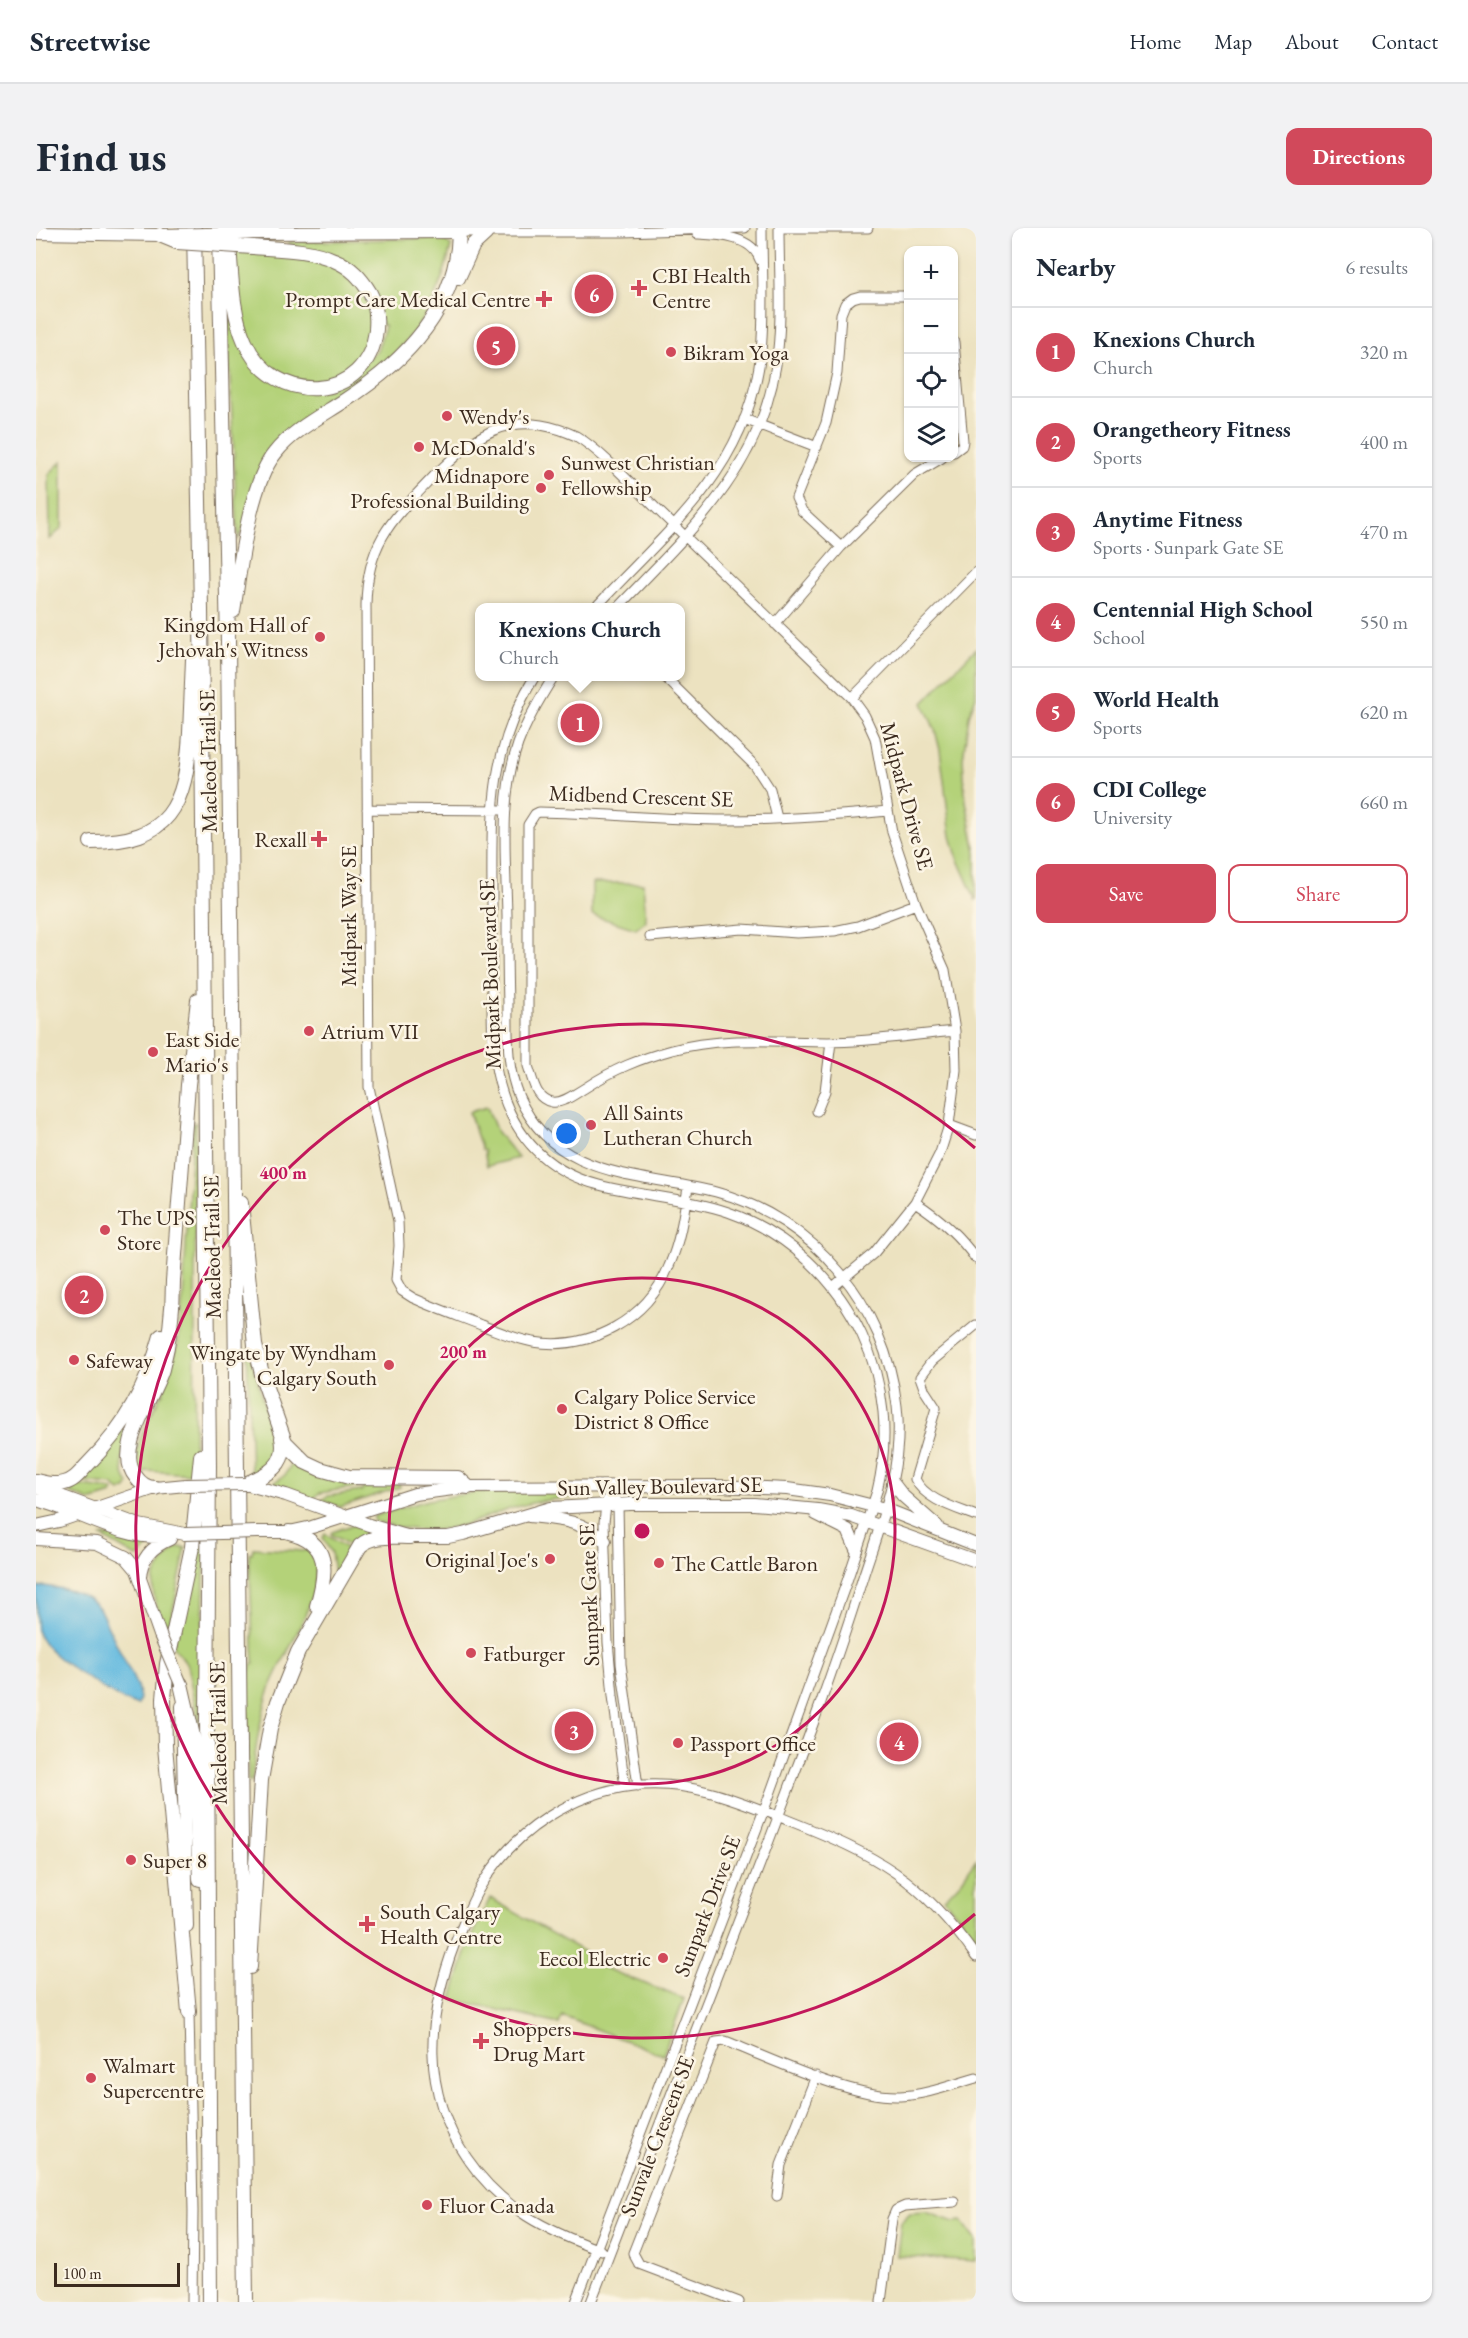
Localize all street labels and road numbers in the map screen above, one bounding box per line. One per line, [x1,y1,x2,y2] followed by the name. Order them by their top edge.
[192,689,224,833] street label: Macleod Trail SE
[873,719,941,873] street label: Midpark Drive SE
[548,778,734,814] street label: Midbend Crescent SE
[334,845,363,987] street label: Midpark Way SE
[472,878,508,1070] street label: Midpark Boulevard SE
[196,1175,228,1319] street label: Macleod Trail SE
[557,1470,763,1502] street label: Sun Valley Boulevard SE
[572,1523,606,1667] street label: Sunpark Gate SE
[202,1661,234,1805] street label: Macleod Trail SE
[667,1831,747,1981] street label: Sunpark Drive SE
[613,2051,701,2221] street label: Sunvale Crescent SE

